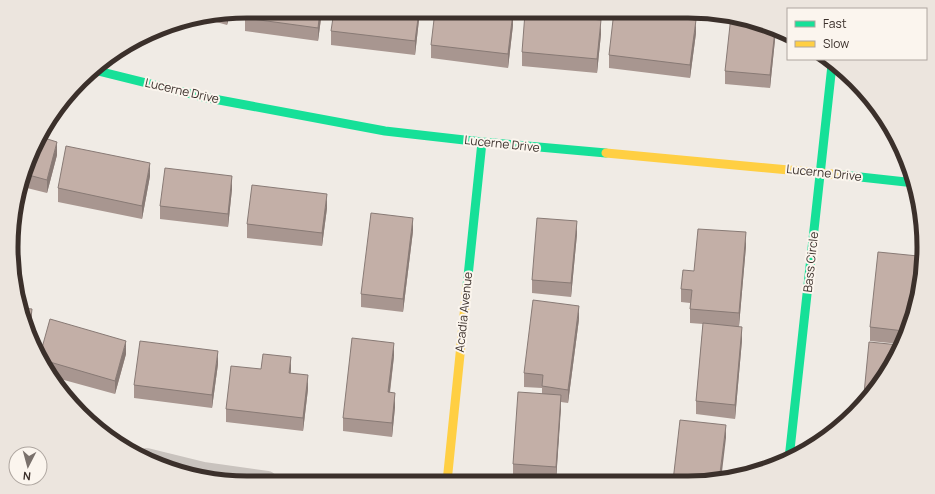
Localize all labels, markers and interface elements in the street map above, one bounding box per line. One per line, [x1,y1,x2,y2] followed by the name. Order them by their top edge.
[787,8,927,60] legend
[823,15,847,32] text: Fast
[823,35,849,52] text: Slow
[143,74,221,107] street label: Lucerne Drive
[464,131,541,156] street label: Lucerne Drive
[786,160,863,185] street label: Lucerne Drive
[799,231,822,293] street label: Bass Circle
[451,271,476,353] street label: Acadia Avenue
[8,446,48,486] north arrow
[22,469,32,484] text: N

